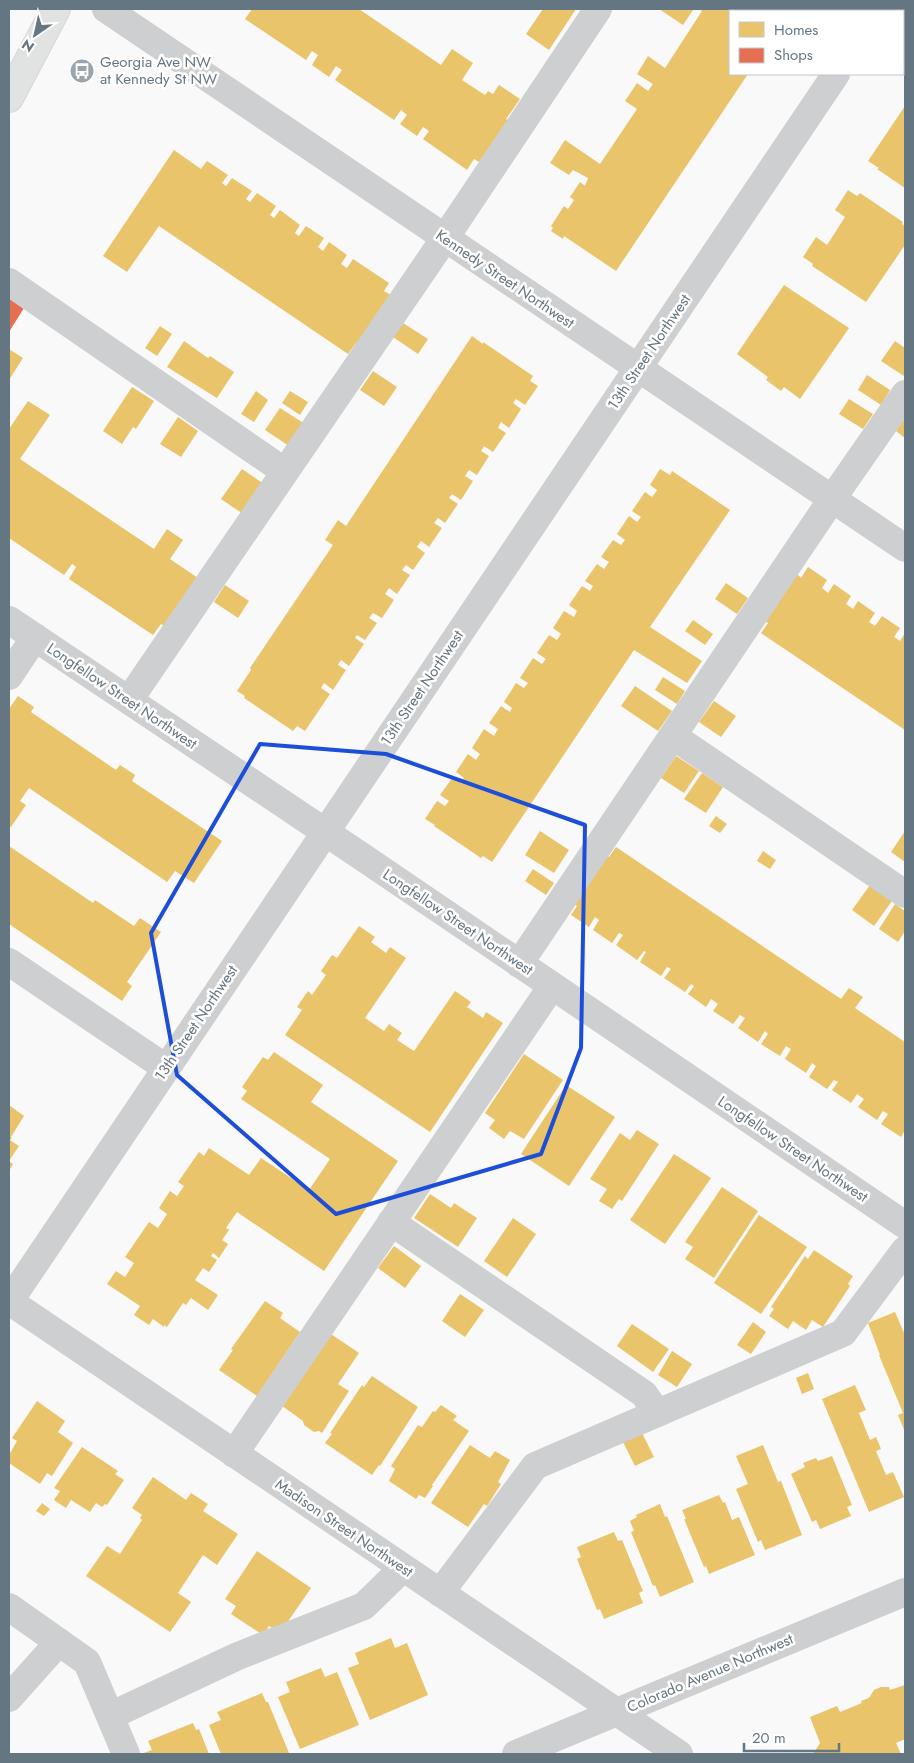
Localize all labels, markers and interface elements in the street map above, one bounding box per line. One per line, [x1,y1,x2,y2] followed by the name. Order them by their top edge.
[10,10,60,60] north arrow
[729,10,904,75] legend
[774,19,818,41] text: Homes
[18,34,38,57] text: N
[774,44,813,66] text: Shops
[100,51,217,90] place label: Georgia Ave NW at Kennedy St NW
[69,58,95,84] bus stop icon: Georgia Ave NW at Kennedy St NW
[431,224,579,334] street label: Kennedy Street Northwest
[602,290,696,414] street label: 13th Street Northwest
[375,626,469,750] street label: 13th Street Northwest
[42,637,202,755] street label: Longfellow Street Northwest
[378,863,538,981] street label: Longfellow Street Northwest
[149,961,243,1085] street label: 13th Street Northwest
[713,1090,873,1208] street label: Longfellow Street Northwest
[271,1473,418,1583] street label: Madison Street Northwest
[623,1628,797,1718] street label: Colorado Avenue Northwest
[744,1720,839,1752] scale bar
[752,1727,786,1749] text: 20 m

